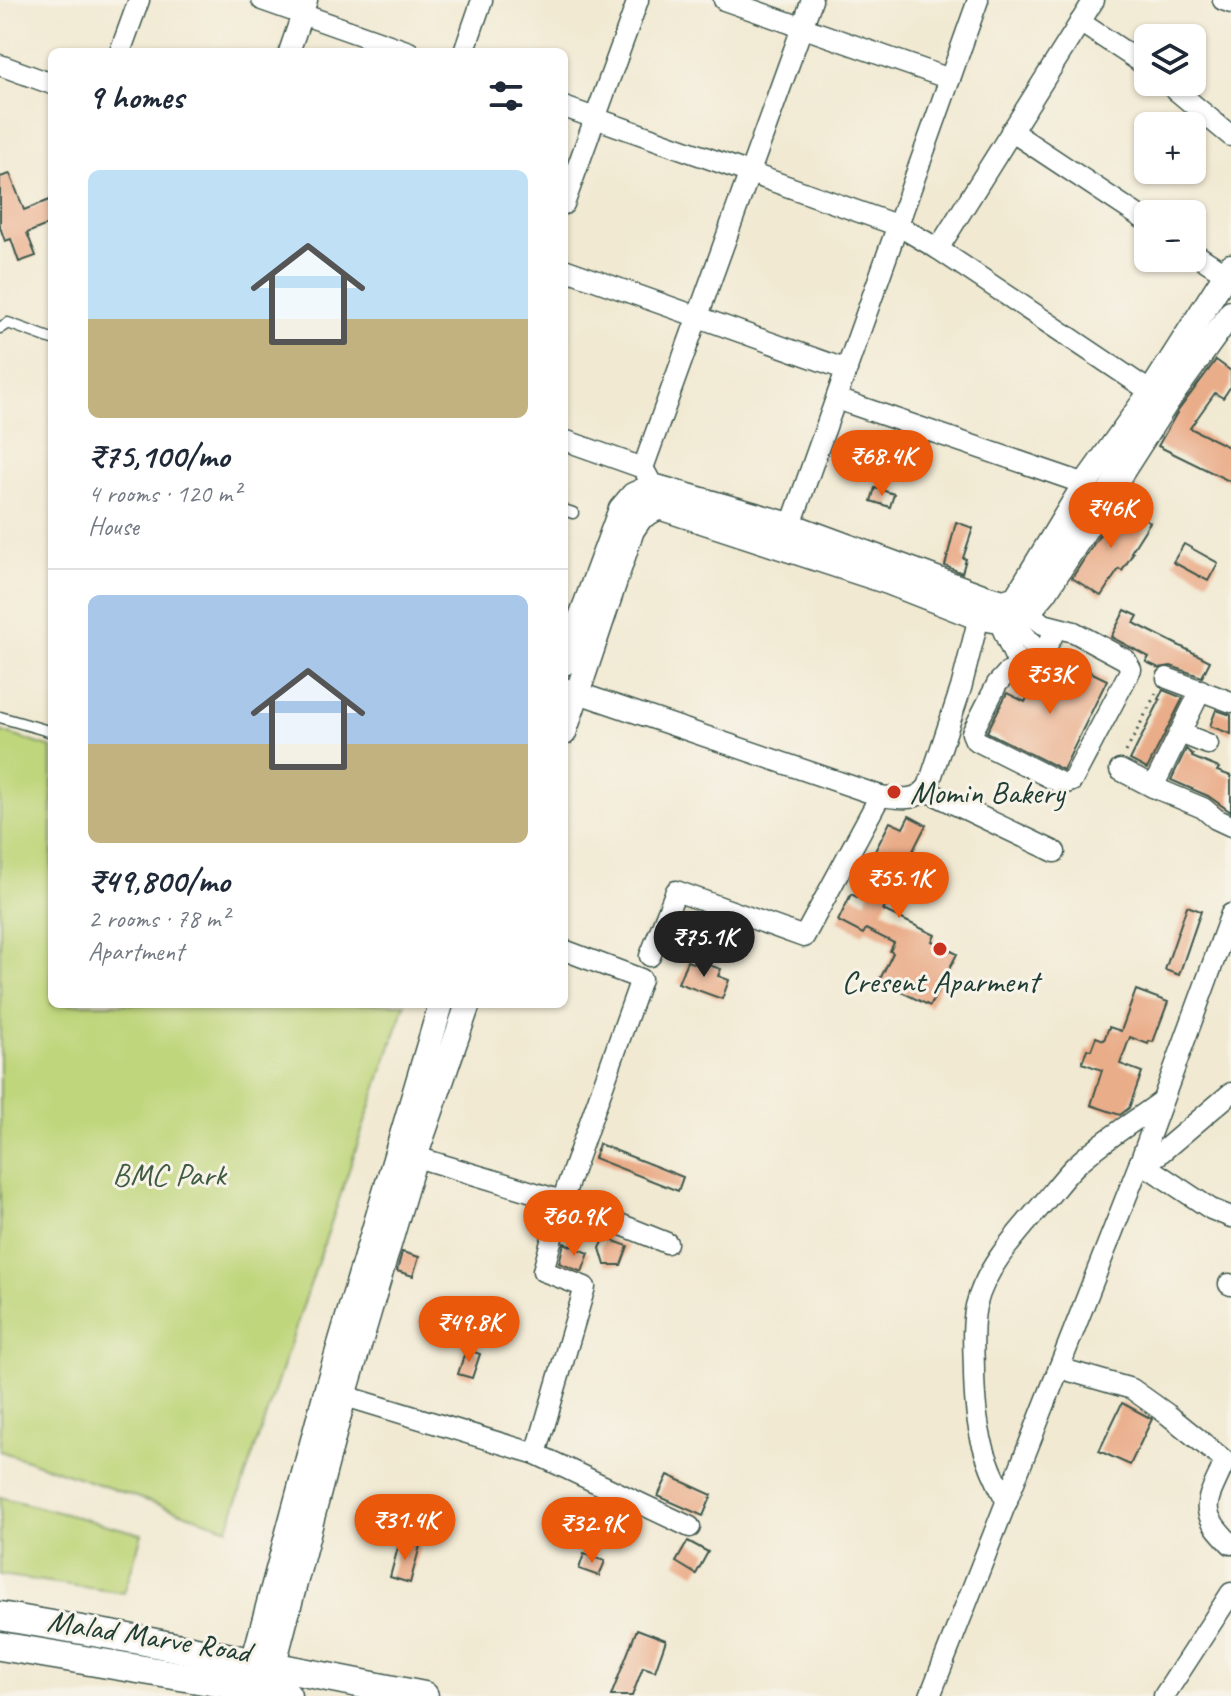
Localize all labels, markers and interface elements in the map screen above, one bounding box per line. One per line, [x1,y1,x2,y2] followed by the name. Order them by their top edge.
[1134,24,1206,272] map controls
[1134,24,1206,96] button: layers
[484,74,528,118] icon: filters
[88,75,184,118] text: 9 homes
[1134,112,1206,184] button: +
[1134,200,1206,272] button: −
[236,222,380,366] icon: home
[817,430,947,498] pin: ₹68.4K
[88,434,229,477] text: ₹75,100/mo
[849,439,915,472] text: ₹68.4K
[88,477,240,510] text: 4 rooms · 120 m²
[1064,482,1158,550] pin: ₹46K
[1087,491,1135,524] text: ₹46K
[88,510,139,543] text: House
[236,647,380,791] icon: home
[1003,648,1097,716] pin: ₹53K
[1026,657,1074,690] text: ₹53K
[910,772,1066,813] place label: Momin Bakery
[885,783,903,801] marker: Momin Bakery
[834,852,964,920] pin: ₹55.1K
[88,859,230,902] text: ₹49,800/mo
[867,861,931,894] text: ₹55.1K
[88,902,229,935] text: 2 rooms · 78 m²
[639,911,769,979] pin: ₹75.1K
[672,920,736,953] text: ₹75.1K
[88,935,184,968] text: Apartment
[931,940,949,958] marker: Cresent Aparment
[841,961,1043,1002] place label: Cresent Aparment
[112,1154,228,1195] park label: BMC Park
[509,1190,639,1258] pin: ₹60.9K
[541,1199,607,1232] text: ₹60.9K
[404,1296,534,1364] pin: ₹49.8K
[437,1305,501,1338] text: ₹49.8K
[340,1494,470,1562] pin: ₹31.4K
[527,1497,657,1565] pin: ₹32.9K
[372,1503,438,1536] text: ₹31.4K
[560,1506,624,1539] text: ₹32.9K
[45,1600,259,1673] street label: Malad Marve Road

